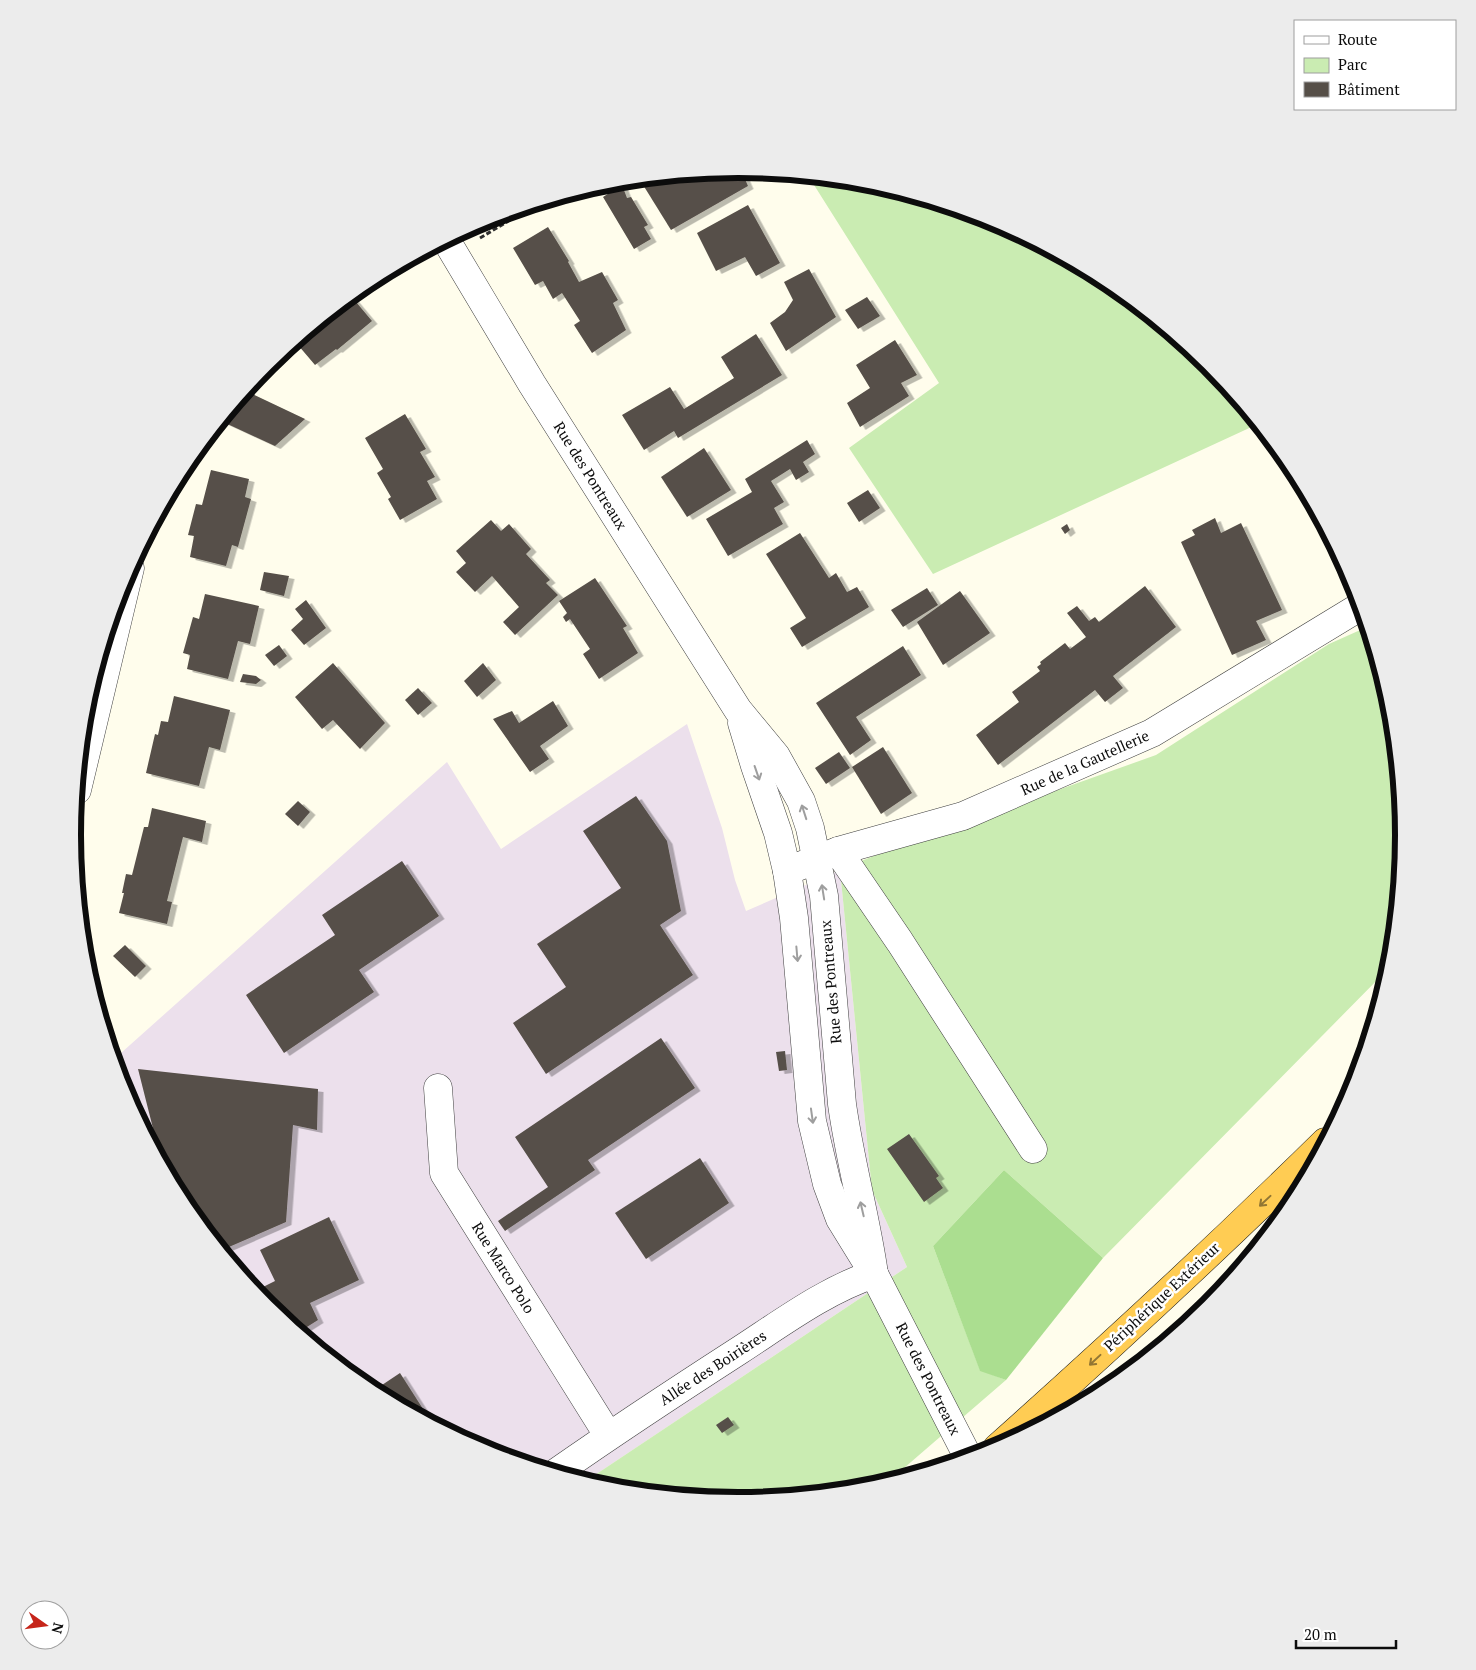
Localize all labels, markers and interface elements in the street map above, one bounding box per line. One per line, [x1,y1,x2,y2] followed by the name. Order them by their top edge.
[1294,20,1456,110] legend
[1338,29,1377,49] text: Route
[1338,54,1367,74] text: Parc
[1338,79,1400,99] text: Bâtiment
[550,418,632,533] street label: Rue des Pontreaux
[1017,725,1152,799] street label: Rue de la Gautellerie
[753,765,763,781] one-way arrow
[799,804,809,820] one-way arrow
[817,884,827,900] one-way arrow
[815,919,845,1045] street label: Rue des Pontreaux
[792,946,802,962] one-way arrow
[807,1107,817,1123] one-way arrow
[1258,1195,1271,1207] one-way arrow
[857,1201,866,1217] one-way arrow
[468,1218,540,1317] street label: Rue Marco Polo
[1099,1237,1224,1355] street label: Périphérique Extérieur
[892,1319,966,1438] street label: Rue des Pontreaux
[655,1325,770,1409] street label: Allée des Boirières
[1088,1354,1101,1366] one-way arrow
[20,1600,70,1650] north arrow
[1296,1618,1396,1650] scale bar
[48,1621,69,1636] text: N
[1304,1624,1337,1644] text: 20 m

